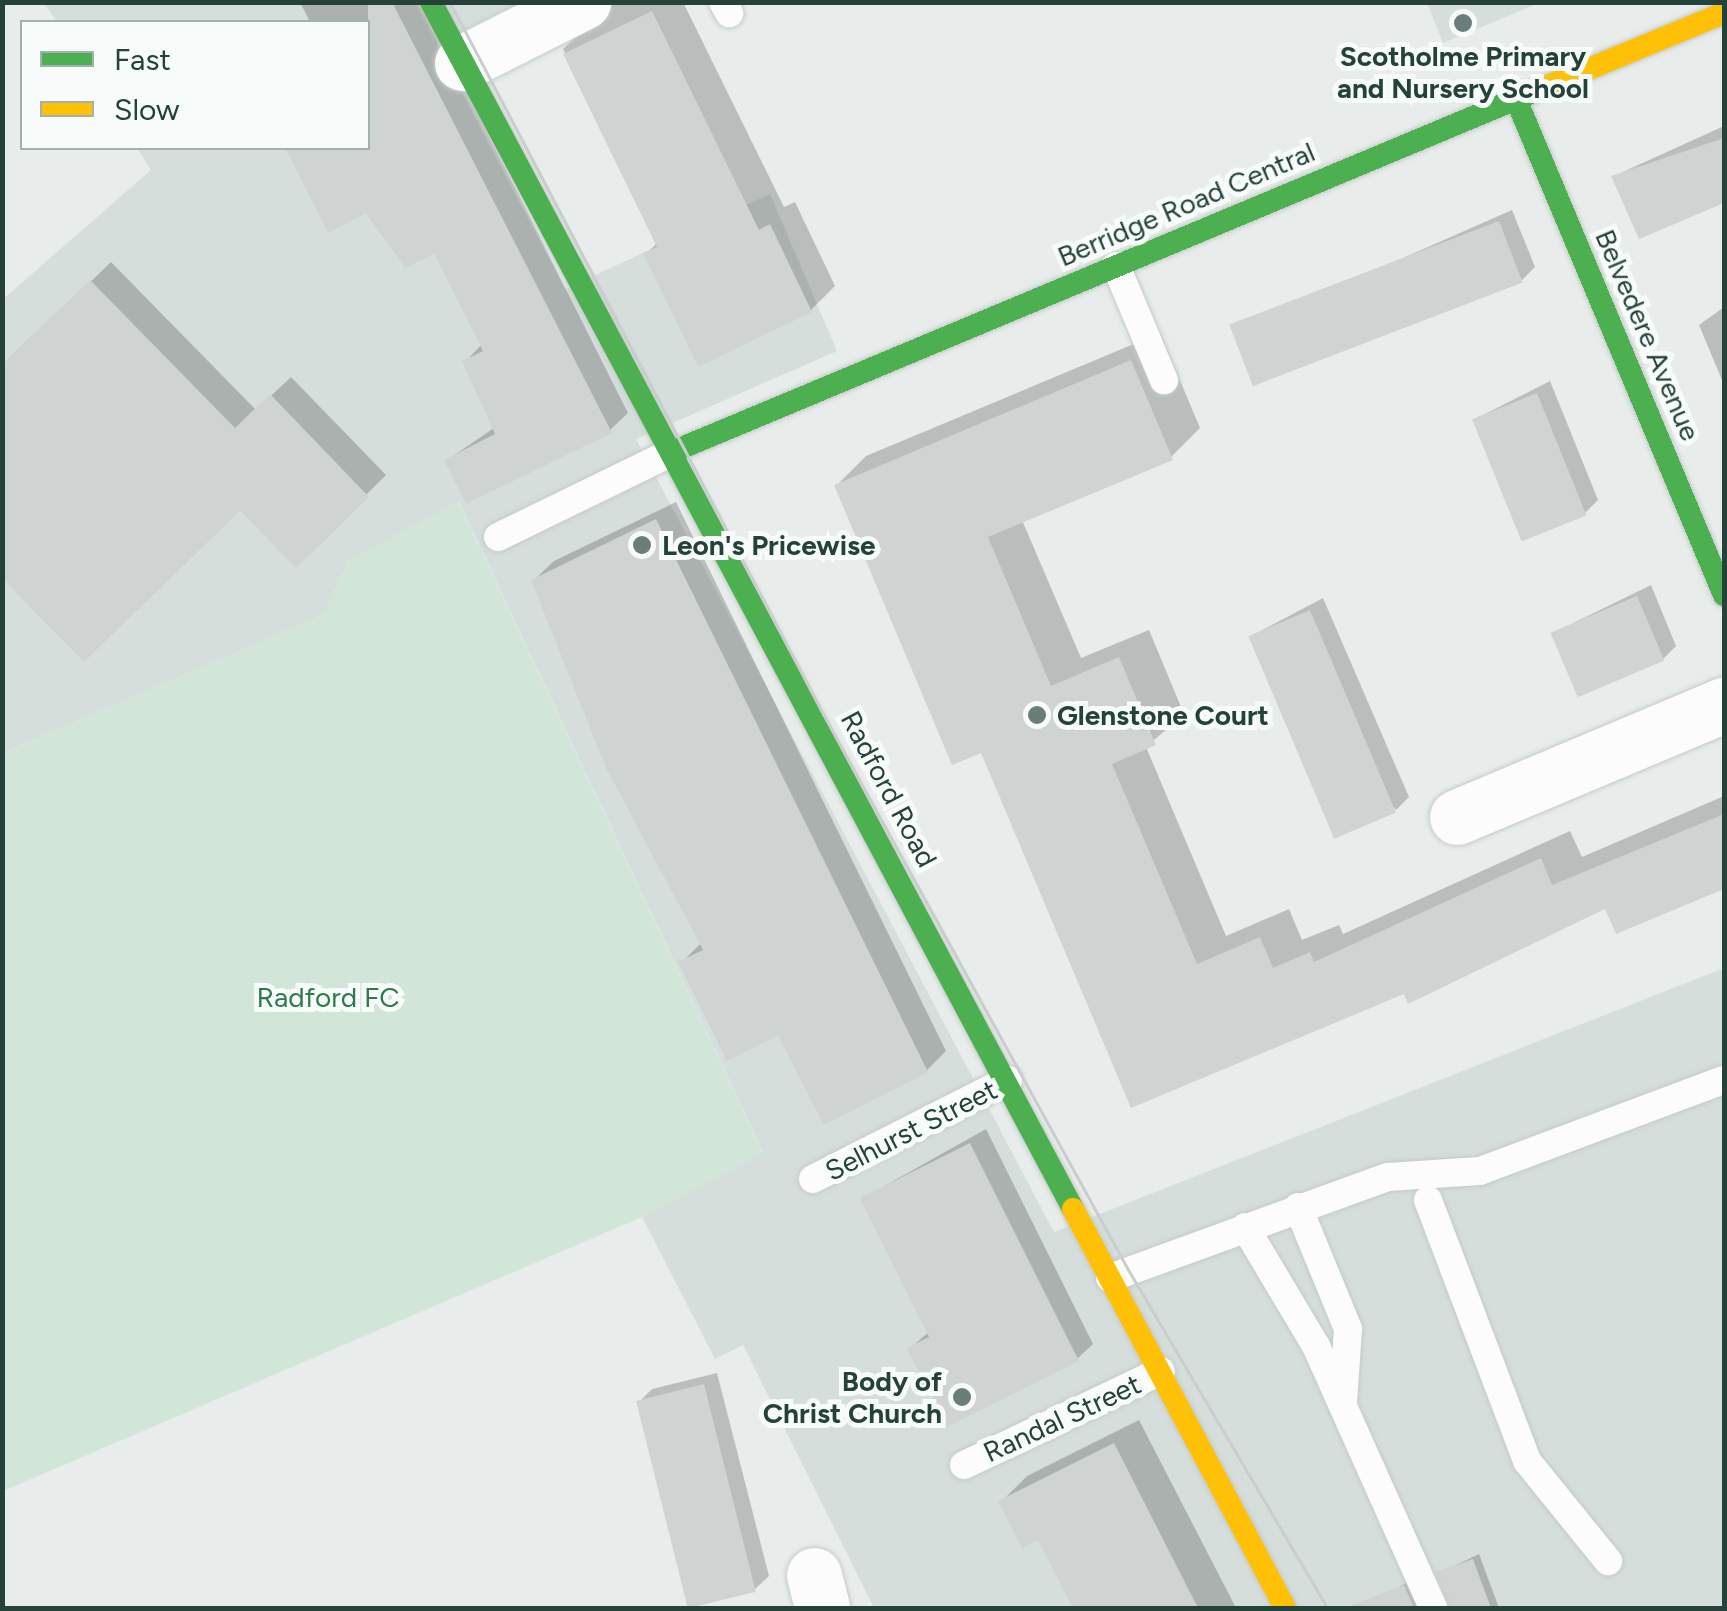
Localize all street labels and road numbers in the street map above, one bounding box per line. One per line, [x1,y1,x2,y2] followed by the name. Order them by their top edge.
[1052,135,1320,273] street label: Berridge Road Central
[1588,224,1708,446] street label: Belvedere Avenue
[834,705,944,873] street label: Radford Road
[819,1072,1003,1188] street label: Selhurst Street
[978,1367,1146,1469] street label: Randal Street

